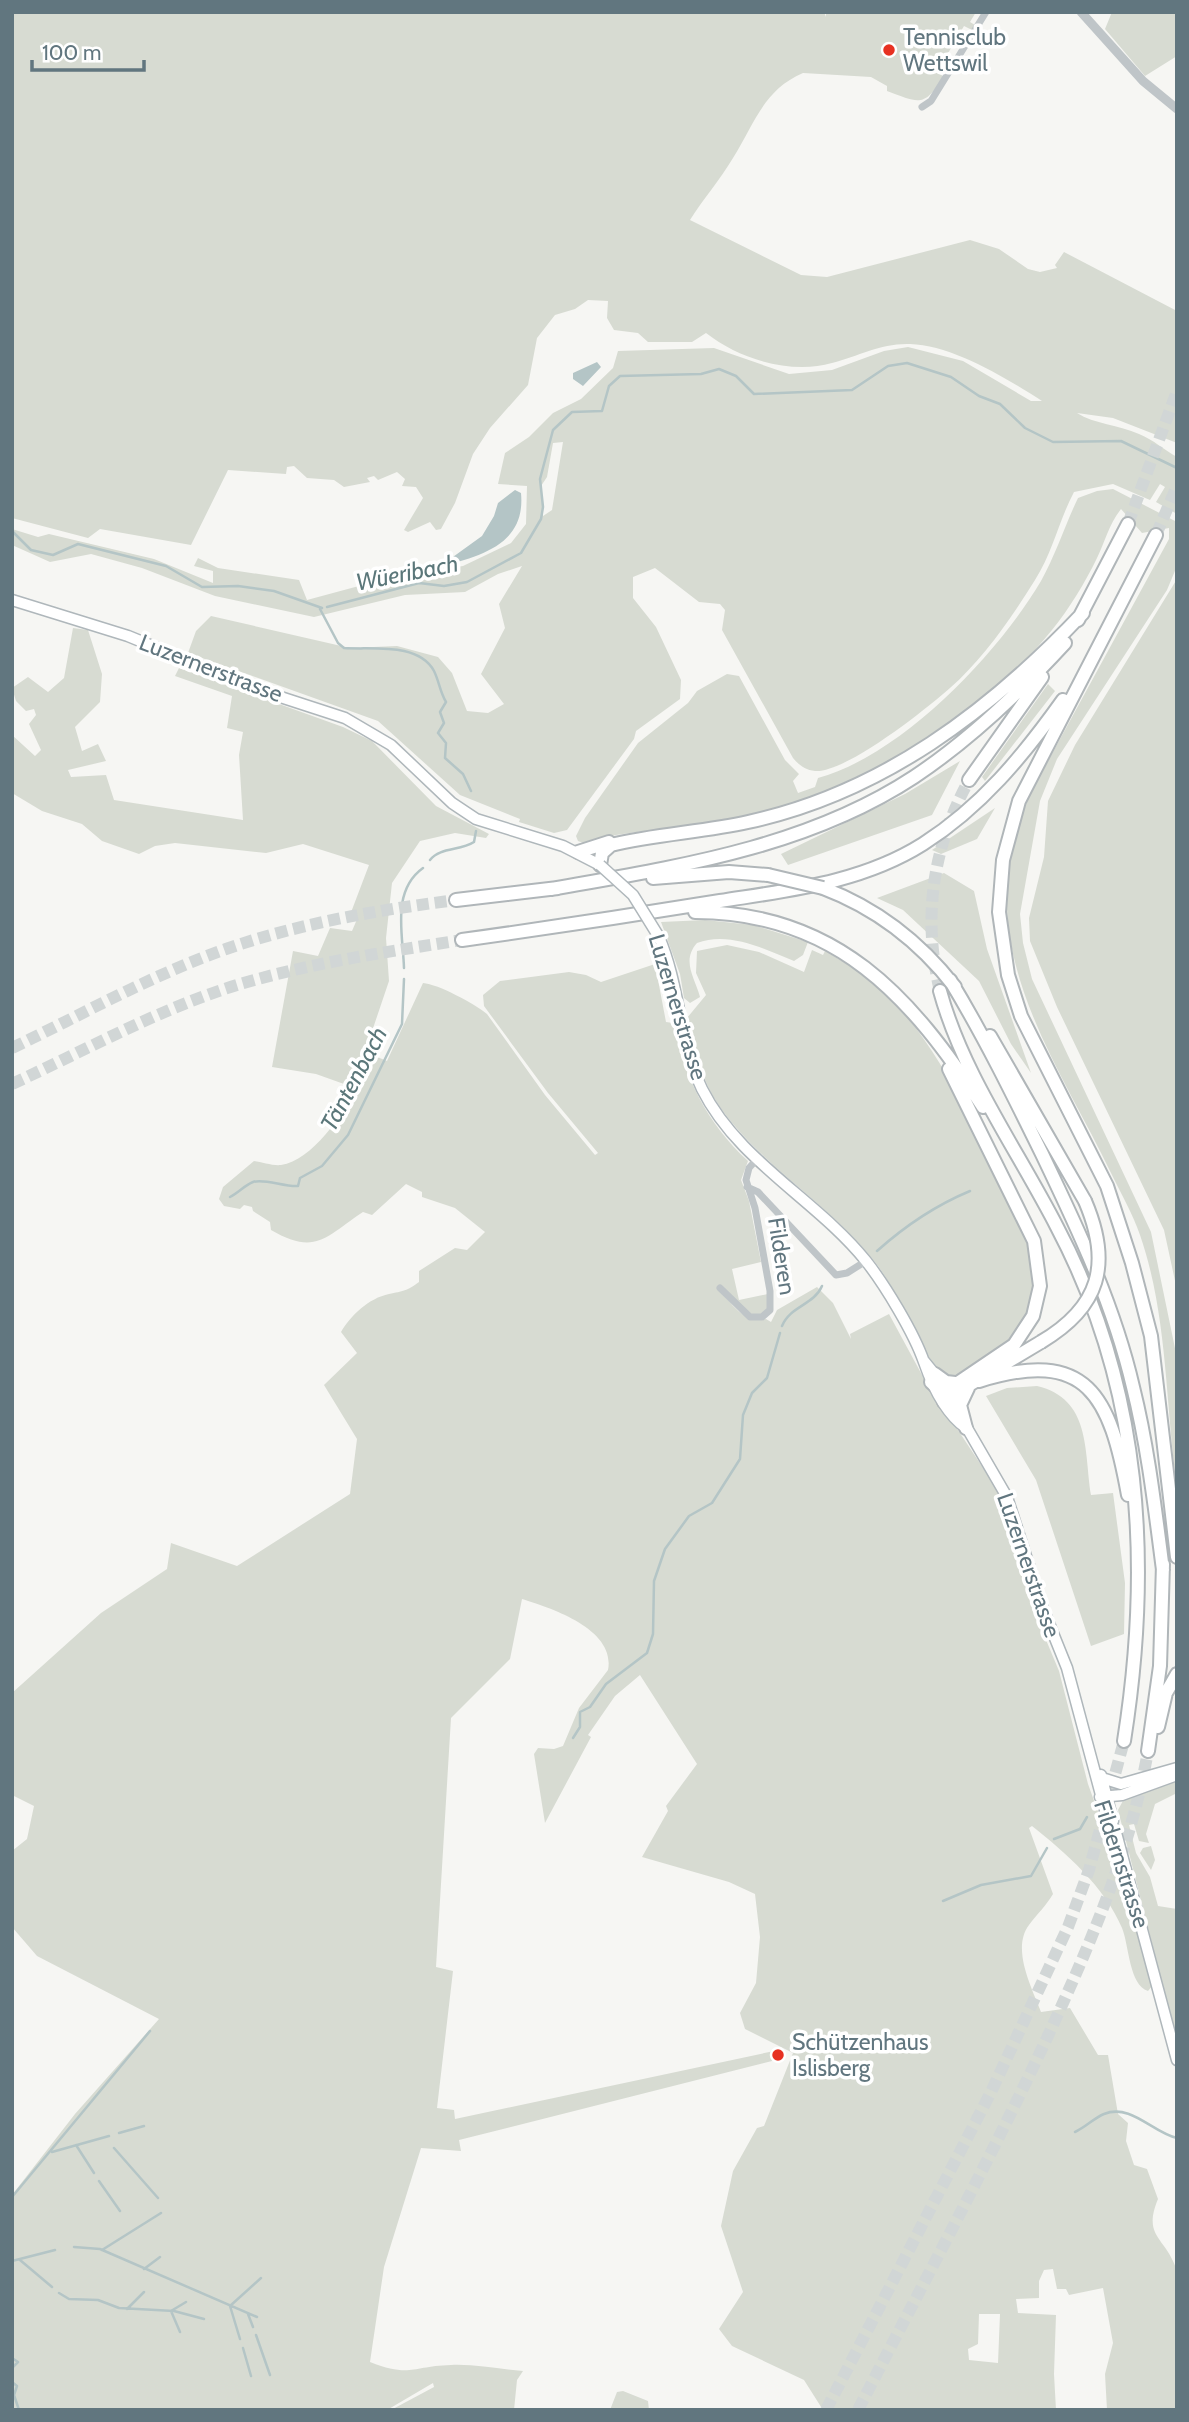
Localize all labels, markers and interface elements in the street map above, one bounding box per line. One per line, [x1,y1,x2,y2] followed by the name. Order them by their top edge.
[903,23,1006,77] place label: Tennisclub Wettswil
[32,28,144,72] scale bar
[42,40,101,65] text: 100 m
[881,42,897,58] marker: Tennisclub Wettswil
[353,548,461,597] water label: Wüeribach
[135,628,287,708] street label: Luzernerstrasse
[643,931,714,1084] street label: Luzernerstrasse
[314,1022,393,1136] water label: Täntenbach
[762,1215,802,1297] street label: Filderen
[991,1489,1067,1641] street label: Luzernerstrasse
[1088,1796,1156,1932] street label: Fildernstrasse
[792,2028,928,2082] place label: Schützenhaus Islisberg
[770,2047,786,2063] marker: Schützenhaus Islisberg

